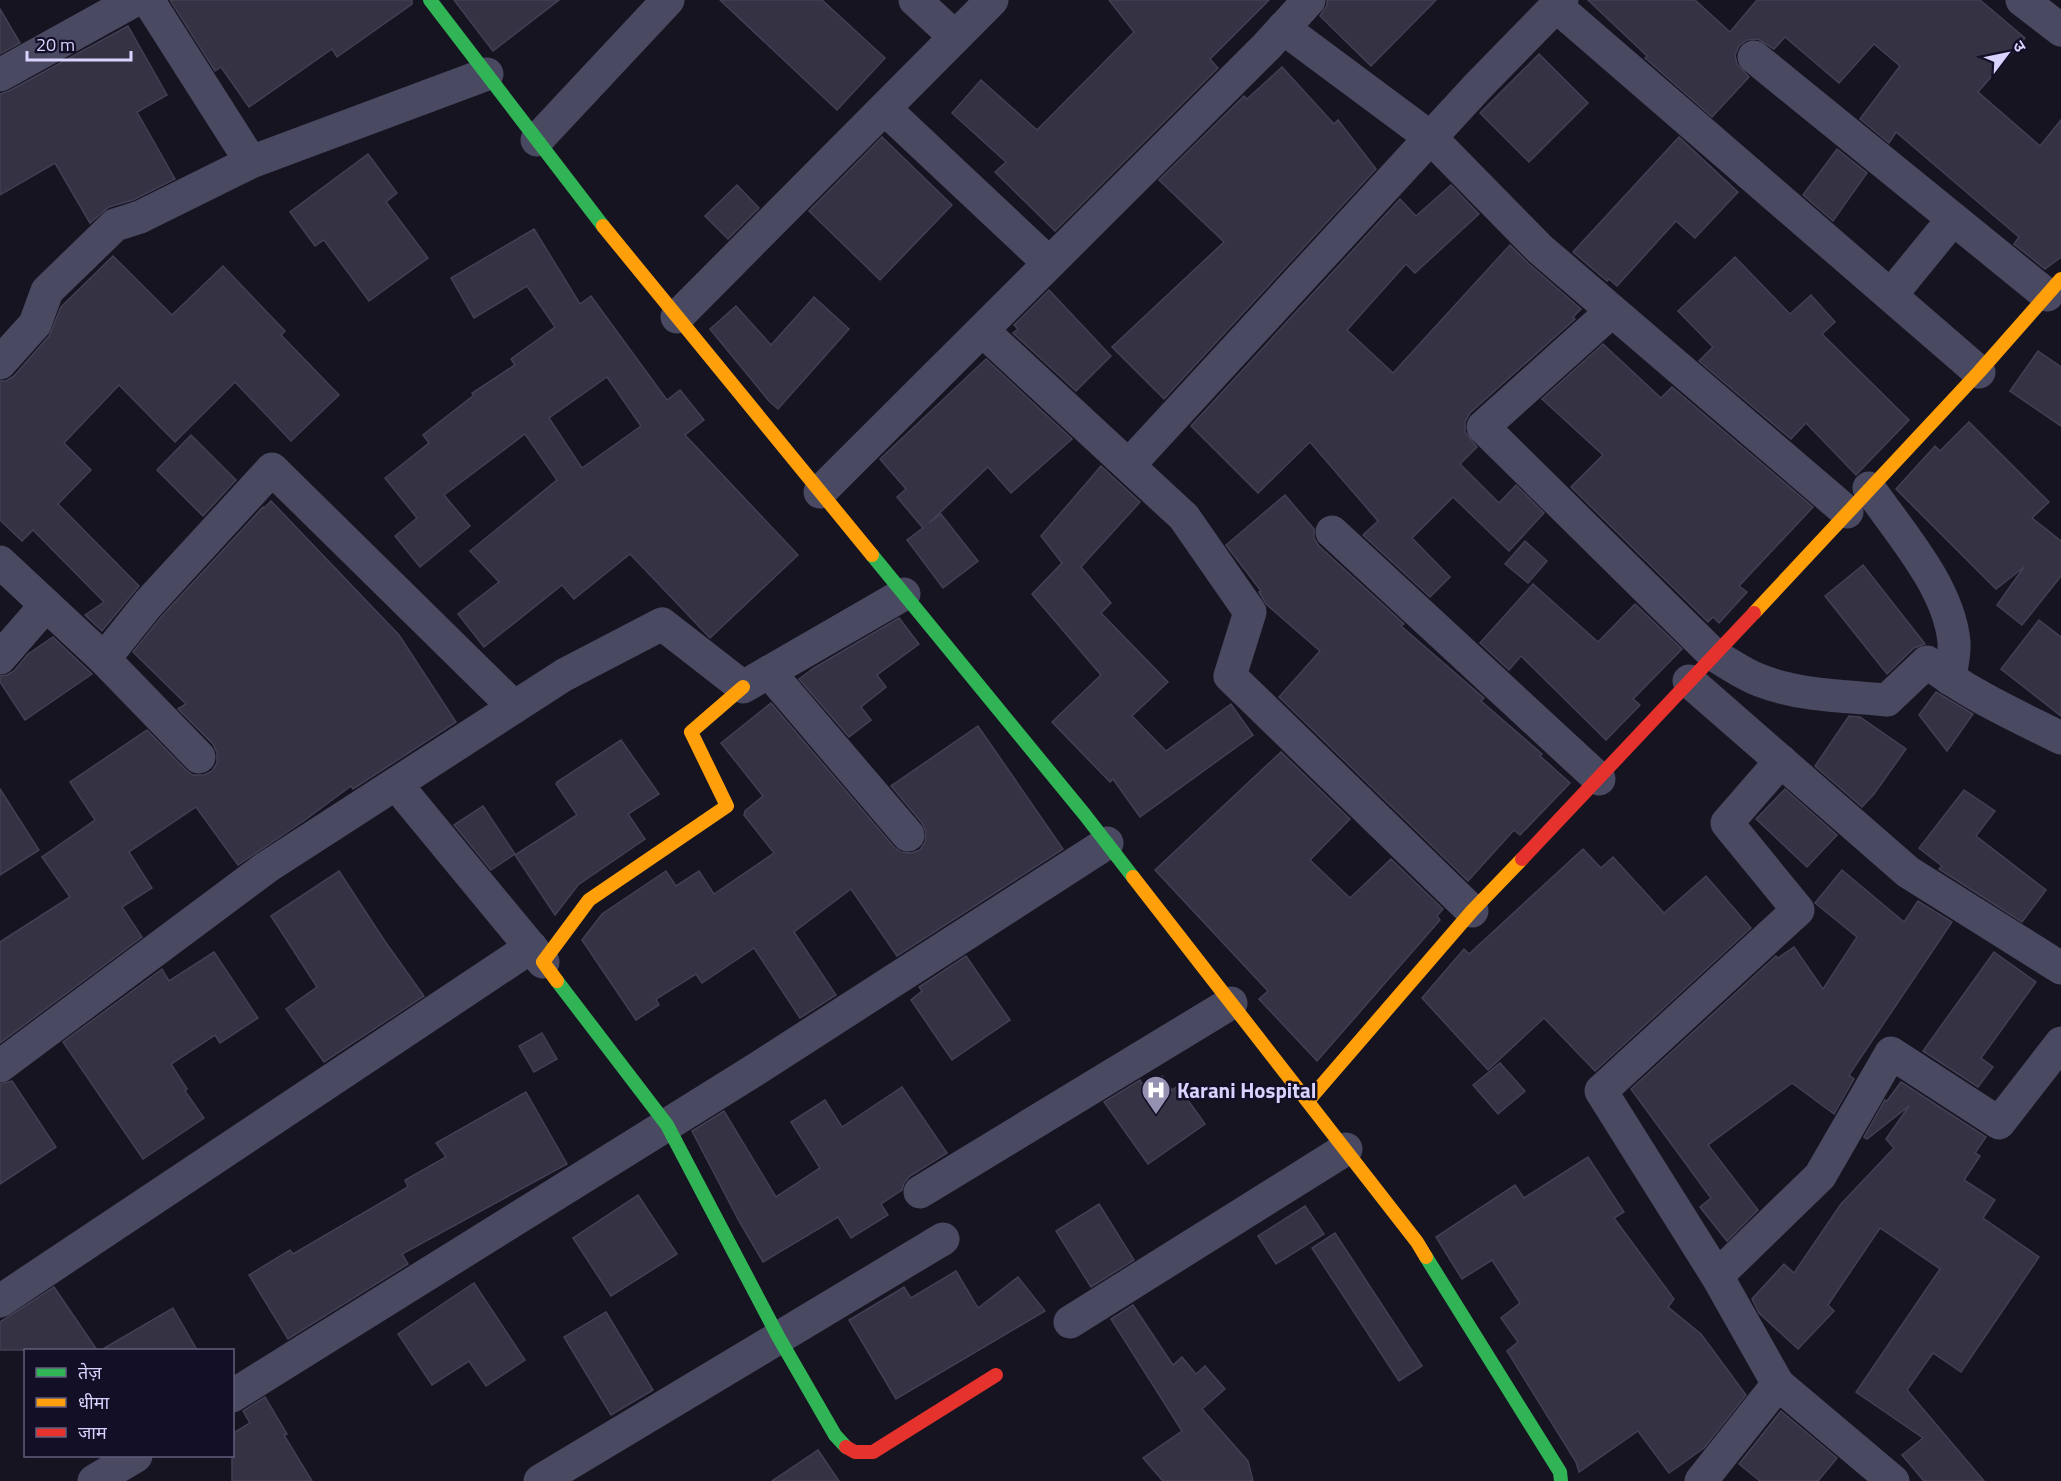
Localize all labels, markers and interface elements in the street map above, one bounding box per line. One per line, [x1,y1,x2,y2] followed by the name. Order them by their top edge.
[27,24,130,62] scale bar
[1977,24,2037,84] north arrow
[36,31,75,58] text: 20 m
[2007,36,2033,57] text: उ
[1140,1074,1172,1116] hospital icon: Karani Hospital
[1177,1074,1316,1106] place label: Karani Hospital
[24,1349,234,1457] legend
[78,1359,102,1386] text: तेज़
[78,1389,109,1416] text: धीमा
[78,1419,108,1446] text: जाम

